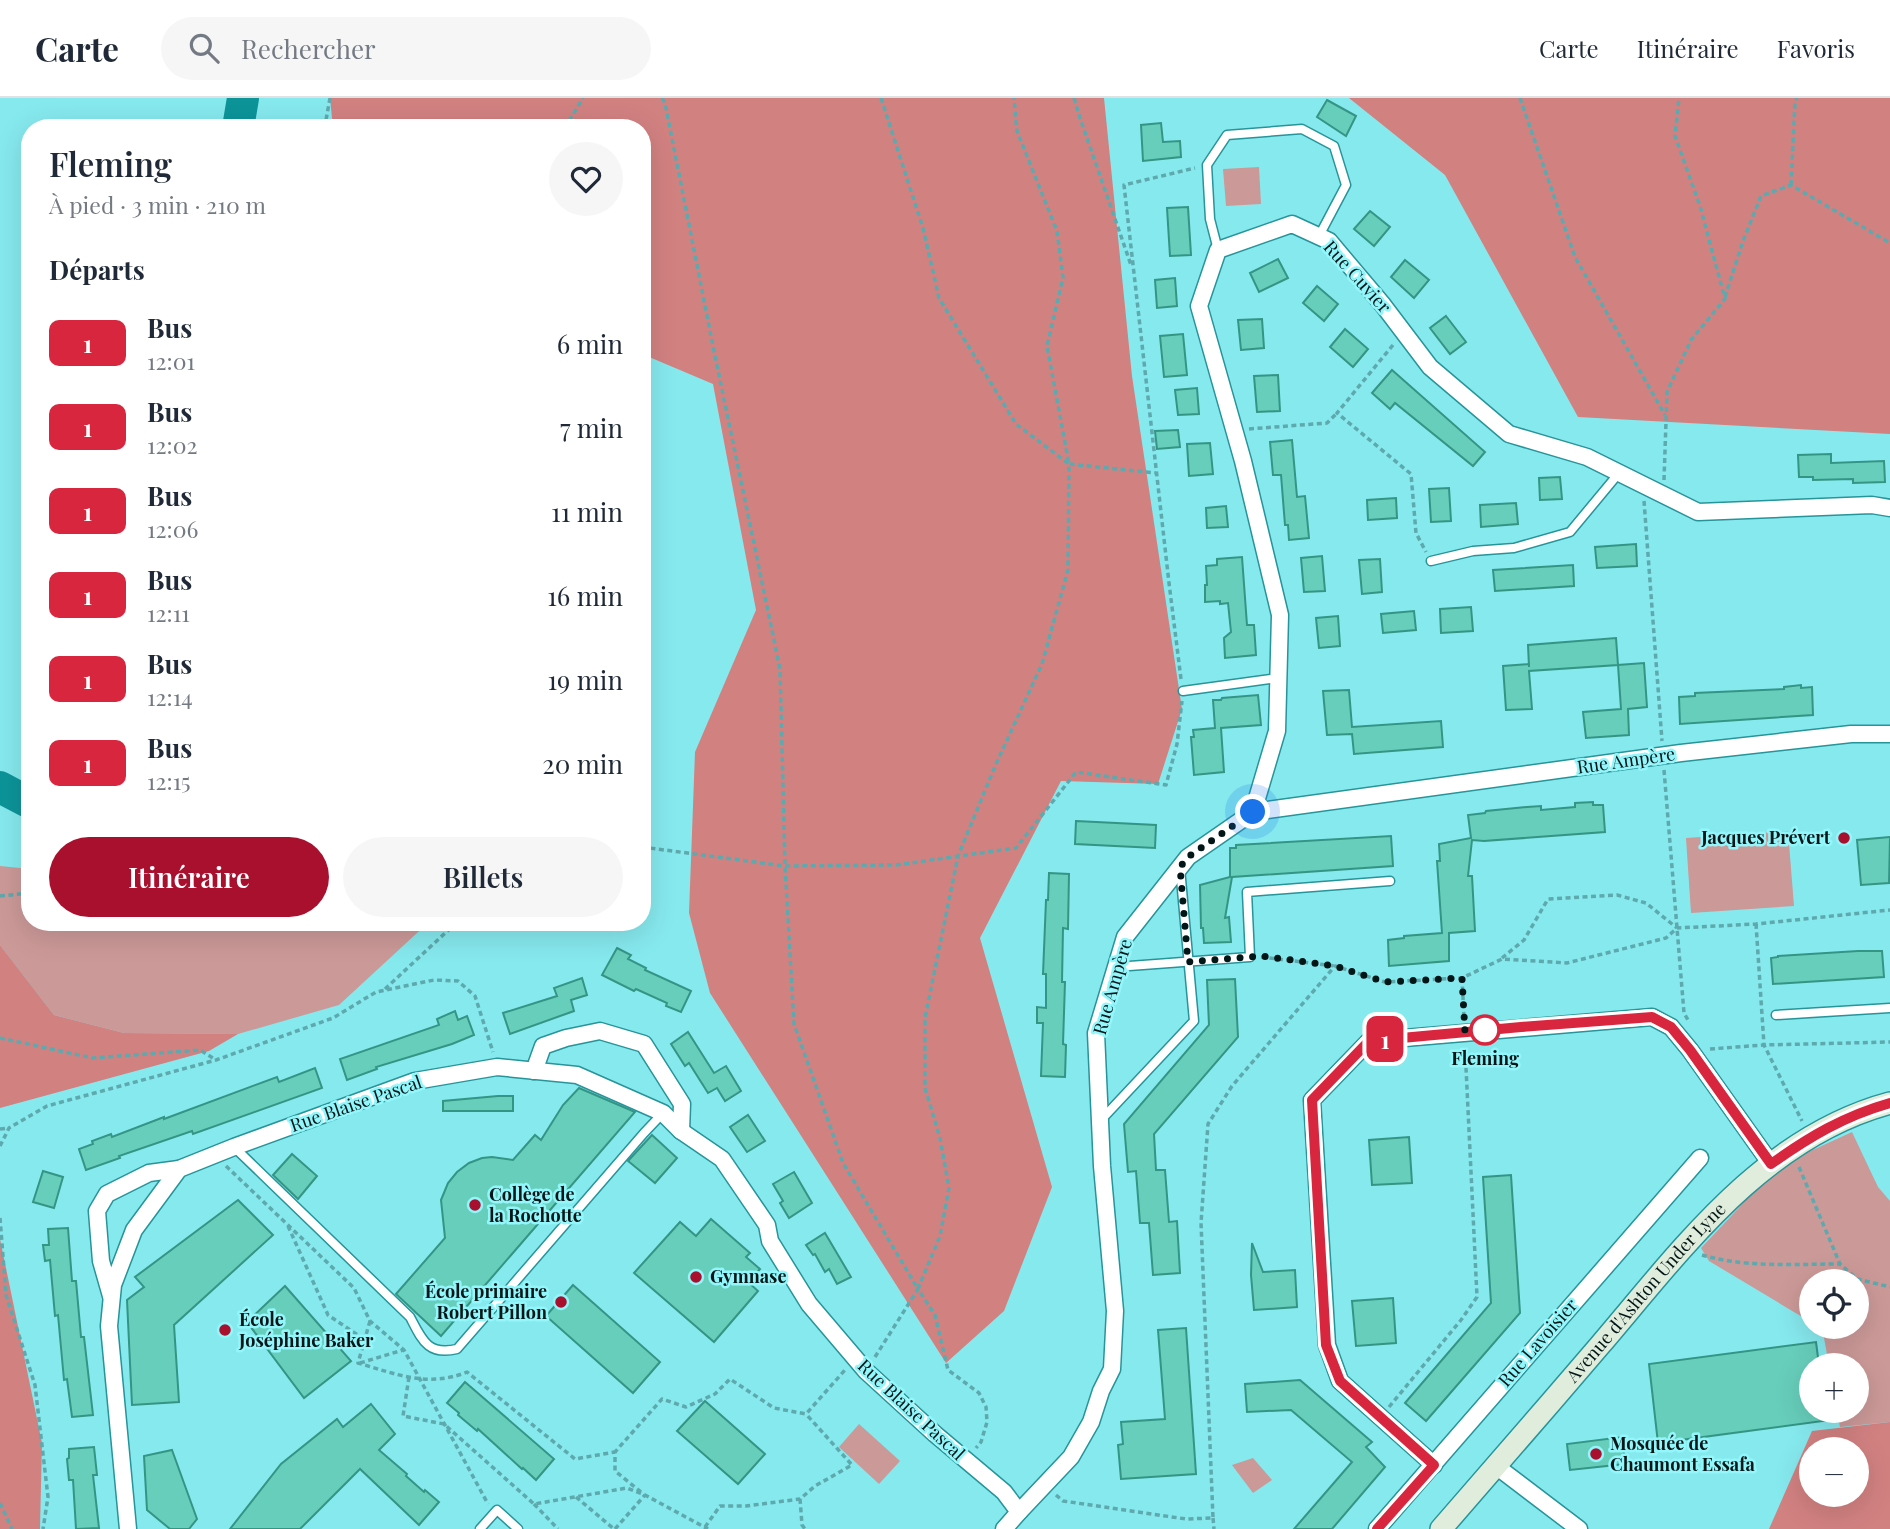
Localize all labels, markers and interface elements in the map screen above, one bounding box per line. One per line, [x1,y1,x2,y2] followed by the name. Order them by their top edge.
[161,17,651,80] search box
[35,26,119,70] text: Carte
[185,29,223,67] icon: search
[241,31,376,66] text: Rechercher
[1539,32,1599,64] text: Carte
[1637,32,1739,64] text: Itinéraire
[1777,32,1855,64] text: Favoris
[49,141,172,185] text: Fleming
[549,142,623,216] button: heart
[49,189,266,220] text: À pied · 3 min · 210 m
[1319,235,1397,318] street label: Rue Cuvier
[49,252,145,287] text: Départs
[147,310,192,345] text: Bus
[557,326,623,361] text: 6 min
[83,327,92,359] text: 1
[147,345,195,376] text: 12:01
[147,394,192,429] text: Bus
[560,410,623,445] text: 7 min
[83,411,92,443] text: 1
[147,429,197,460] text: 12:02
[147,478,192,513] text: Bus
[551,494,623,529] text: 11 min
[83,495,92,527] text: 1
[147,513,198,544] text: 12:06
[147,562,192,597] text: Bus
[547,578,623,613] text: 16 min
[83,579,92,611] text: 1
[147,597,190,628] text: 12:11
[147,646,192,681] text: Bus
[547,662,623,697] text: 19 min
[83,663,92,695] text: 1
[147,681,193,712] text: 12:14
[147,730,192,765] text: Bus
[1575,741,1676,779] street label: Rue Ampère
[542,746,623,781] text: 20 min
[83,747,92,779] text: 1
[147,765,190,796] text: 12:15
[1235,794,1270,829] your location
[1700,825,1831,849] place label: Jacques Prévert
[1836,830,1852,846] marker: Jacques Prévert
[49,837,329,917] button: Itinéraire
[343,837,623,917] button: Billets
[1087,936,1137,1037] street label: Rue Ampère
[1470,1015,1500,1045] marker: Fleming
[1362,1016,1408,1062] line badge: 1
[1380,1023,1390,1055] text: 1
[1451,1046,1519,1070] place label: Fleming
[286,1069,425,1137] street label: Rue Blaise Pascal
[489,1182,582,1227] place label: Collège de la Rochotte
[467,1197,483,1213] marker: Collège de la Rochotte
[1560,1197,1730,1388] street label: Avenue d'Ashton Under Lyne
[710,1264,786,1288] place label: Gymnase
[688,1269,704,1285] marker: Gymnase
[1799,1269,1869,1507] map controls
[1799,1269,1869,1339] button: locate
[425,1279,547,1324] place label: École primaire Robert Pillon
[1492,1293,1582,1391] street label: Rue Lavoisier
[553,1294,569,1310] marker: École primaire Robert Pillon
[238,1307,374,1352] place label: École Joséphine Baker
[217,1322,233,1338] marker: École Joséphine Baker
[853,1353,970,1465] street label: Rue Blaise Pascal
[1799,1353,1869,1423] button: +
[1610,1431,1755,1476] place label: Mosquée de Chaumont Essafa
[1799,1437,1869,1507] button: −
[1588,1446,1604,1462] marker: Mosquée de Chaumont Essafa

